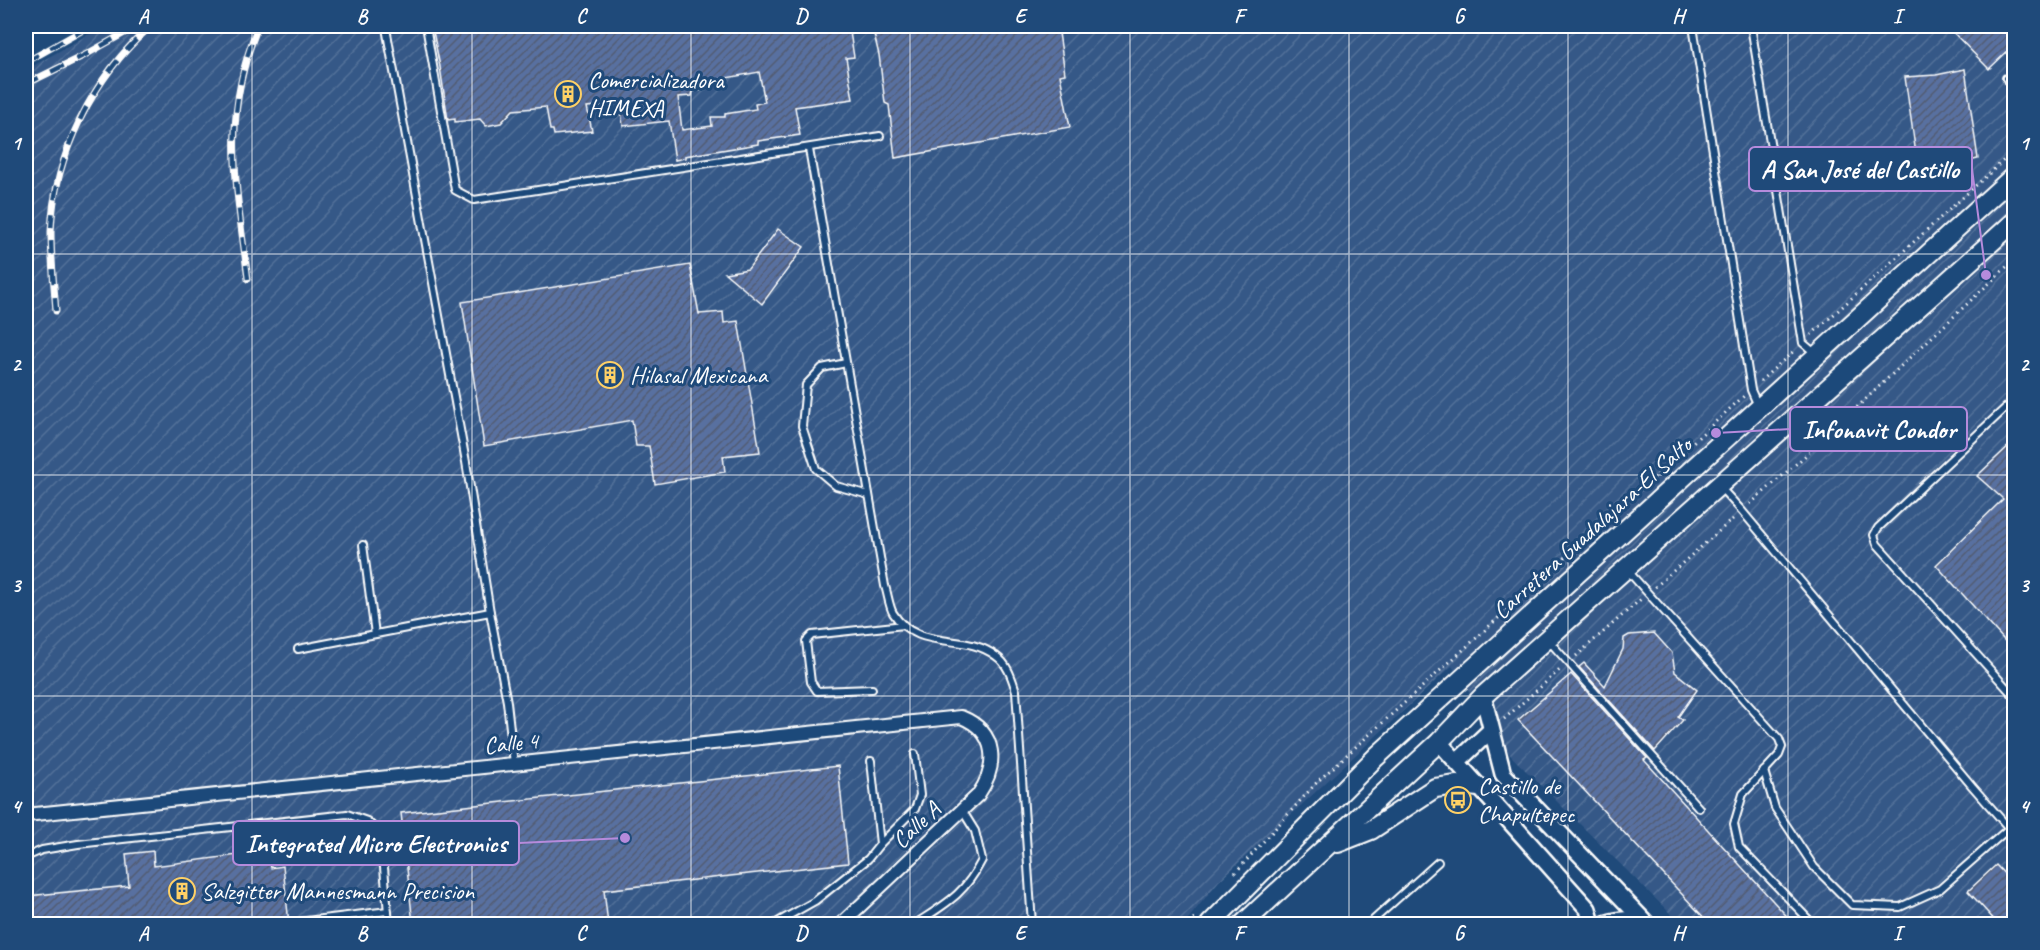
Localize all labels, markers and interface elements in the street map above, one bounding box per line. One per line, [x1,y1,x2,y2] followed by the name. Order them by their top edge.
[138,4,150,29] text: A
[357,4,369,29] text: B
[576,4,588,29] text: C
[795,4,809,29] text: D
[1015,4,1029,29] text: E
[1234,4,1248,29] text: F
[1454,4,1467,29] text: G
[1672,4,1687,29] text: H
[1893,4,1906,29] text: I
[588,65,725,123] place label: Comercializadora HIMEXA
[553,79,583,109] building icon: Comercializadora HIMEXA
[12,131,23,156] text: 1
[2020,131,2031,156] text: 1
[1749,147,1972,191] callout: A San José del Castillo
[1761,153,1961,186] text: A San José del Castillo
[12,352,23,377] text: 2
[2020,352,2031,377] text: 2
[595,360,625,390] building icon: Hilasal Mexicana
[630,360,769,390] place label: Hilasal Mexicana
[1790,407,1967,451] callout: Infonavit Condor
[1802,413,1958,446] text: Infonavit Condor
[1486,429,1700,626] street label: Carretera Guadalajara-El Salto
[12,573,23,598] text: 3
[2020,573,2031,598] text: 3
[482,725,542,761] street label: Calle 4
[1478,771,1576,829] place label: Castillo de Chapultepec
[1443,785,1473,815] bus stop icon: Castillo de Chapultepec
[12,794,24,819] text: 4
[885,794,947,855] street label: Calle A
[2020,794,2032,819] text: 4
[233,821,519,865] callout: Integrated Micro Electronics
[245,827,510,860] text: Integrated Micro Electronics
[167,876,197,906] building icon: Salzgitter Mannesmann Precision
[201,876,475,906] place label: Salzgitter Mannesmann Precision
[138,921,150,946] text: A
[357,921,369,946] text: B
[576,921,588,946] text: C
[795,921,809,946] text: D
[1015,921,1029,946] text: E
[1234,921,1248,946] text: F
[1454,921,1467,946] text: G
[1672,921,1687,946] text: H
[1893,921,1906,946] text: I

